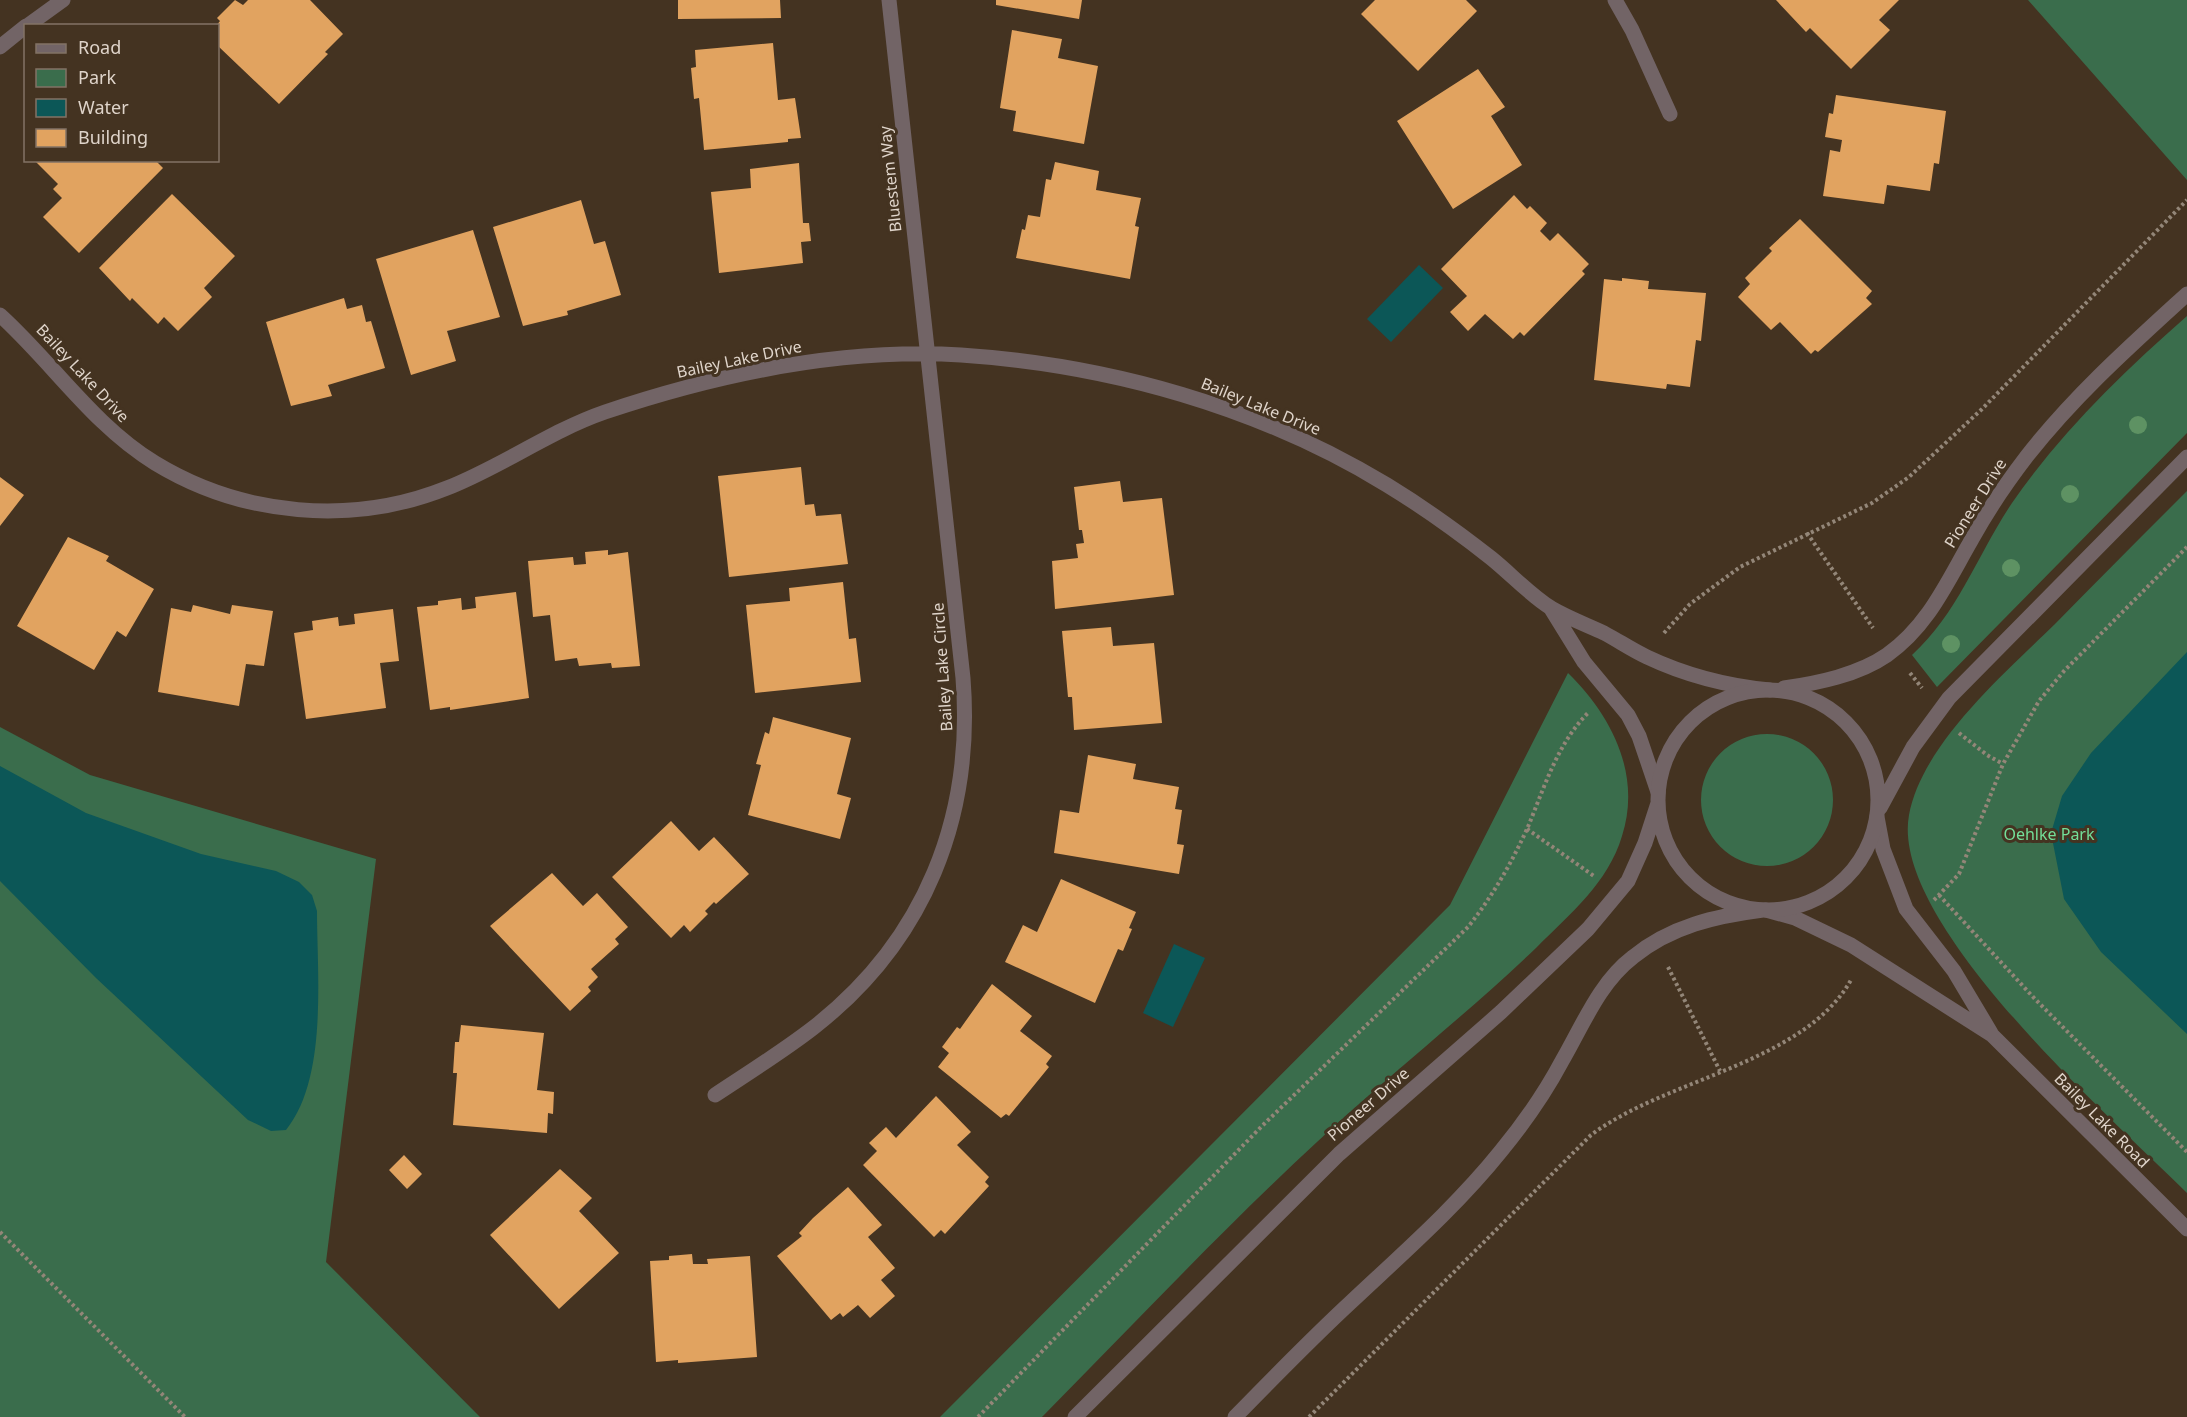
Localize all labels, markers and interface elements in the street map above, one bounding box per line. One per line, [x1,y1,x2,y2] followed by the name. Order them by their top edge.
[24,24,219,162] legend
[78,35,121,59] text: Road
[78,65,116,89] text: Park
[78,95,129,119] text: Water
[873,124,907,233] street label: Bluestem Way
[78,125,148,149] text: Building
[32,319,134,427] street label: Bailey Lake Drive
[674,335,804,383] street label: Bailey Lake Drive
[1198,372,1324,440] street label: Bailey Lake Drive
[1939,454,2011,552] street label: Pioneer Drive
[927,602,957,732] street label: Bailey Lake Circle
[2003,823,2095,845] park label: Oehlke Park
[1322,1062,1414,1146] street label: Pioneer Drive
[2050,1068,2154,1172] street label: Bailey Lake Road

